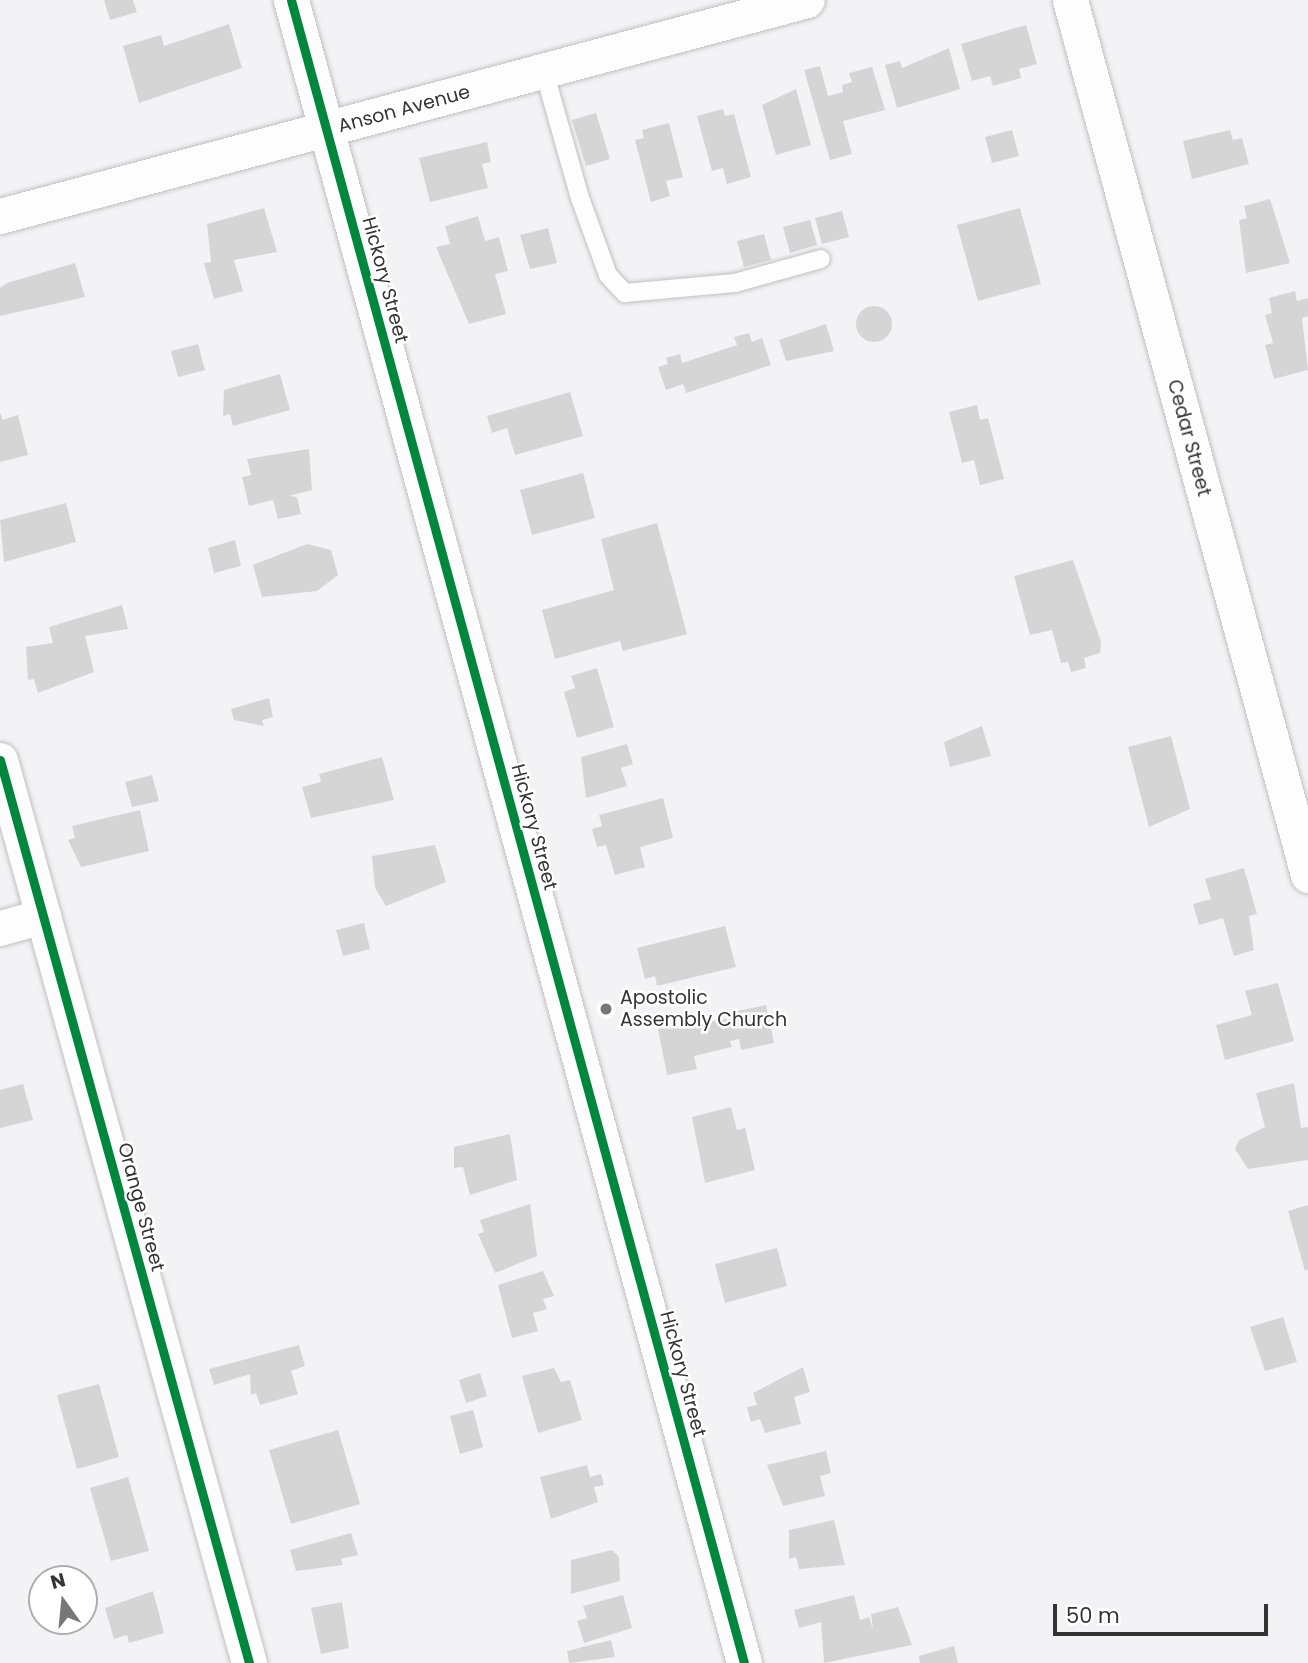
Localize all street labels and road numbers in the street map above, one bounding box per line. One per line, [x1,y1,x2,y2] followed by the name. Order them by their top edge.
[336,80,472,138] street label: Anson Avenue
[357,214,413,346] street label: Hickory Street
[1162,377,1216,499] street label: Cedar Street
[506,761,562,893] street label: Hickory Street
[113,1140,169,1274] street label: Orange Street
[655,1308,711,1440] street label: Hickory Street

